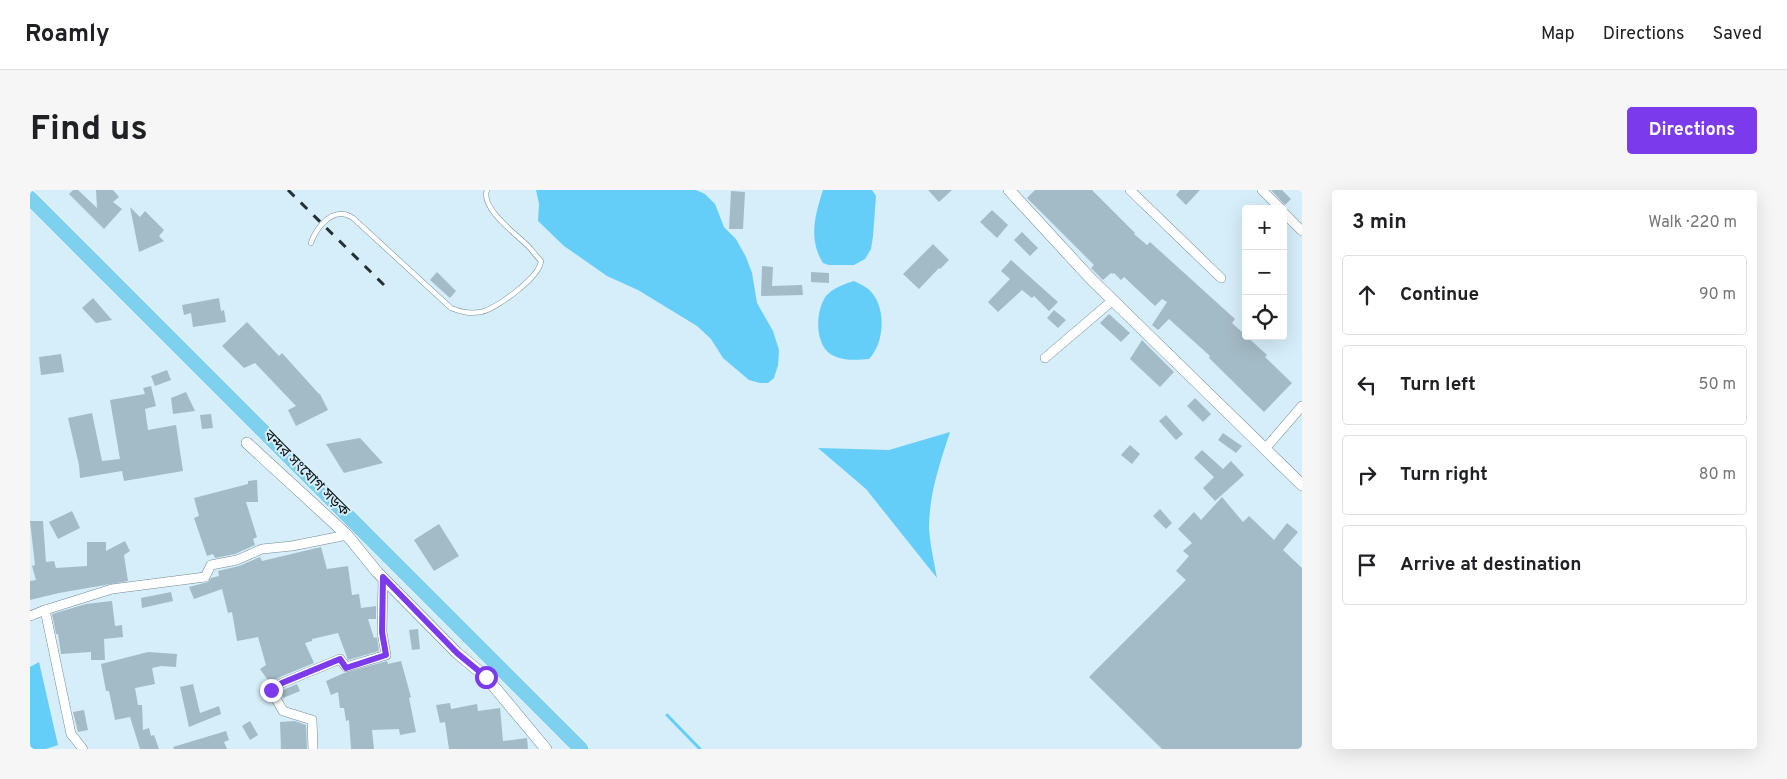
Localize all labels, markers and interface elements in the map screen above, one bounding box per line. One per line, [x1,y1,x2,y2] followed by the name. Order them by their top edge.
[25,20,110,50] text: Roamly
[1541,23,1575,46] text: Map
[1603,23,1685,46] text: Directions
[1713,23,1762,46] text: Saved
[1627,107,1757,154] button: Directions
[30,108,148,152] text: Find us
[1242,205,1287,340] map controls
[1242,205,1287,250] button: +
[1352,209,1407,236] text: 3 min
[1648,213,1737,233] text: Walk · 220 m
[1242,250,1287,295] button: −
[1353,281,1381,309] icon: ahead
[1400,283,1479,307] text: Continue
[1699,285,1736,305] text: 90 m
[1242,295,1287,340] button: locate
[1353,371,1381,399] icon: left
[1400,373,1476,397] text: Turn left
[1699,375,1736,395] text: 50 m
[258,426,354,522] street label: বন্দর সংযোগ সড়ক
[1353,461,1381,489] icon: right
[1400,463,1488,487] text: Turn right
[1699,465,1736,485] text: 80 m
[1353,551,1381,579] icon: arrive
[1400,553,1581,577] text: Arrive at destination
[475,666,498,689] route start
[260,679,283,702] route end

